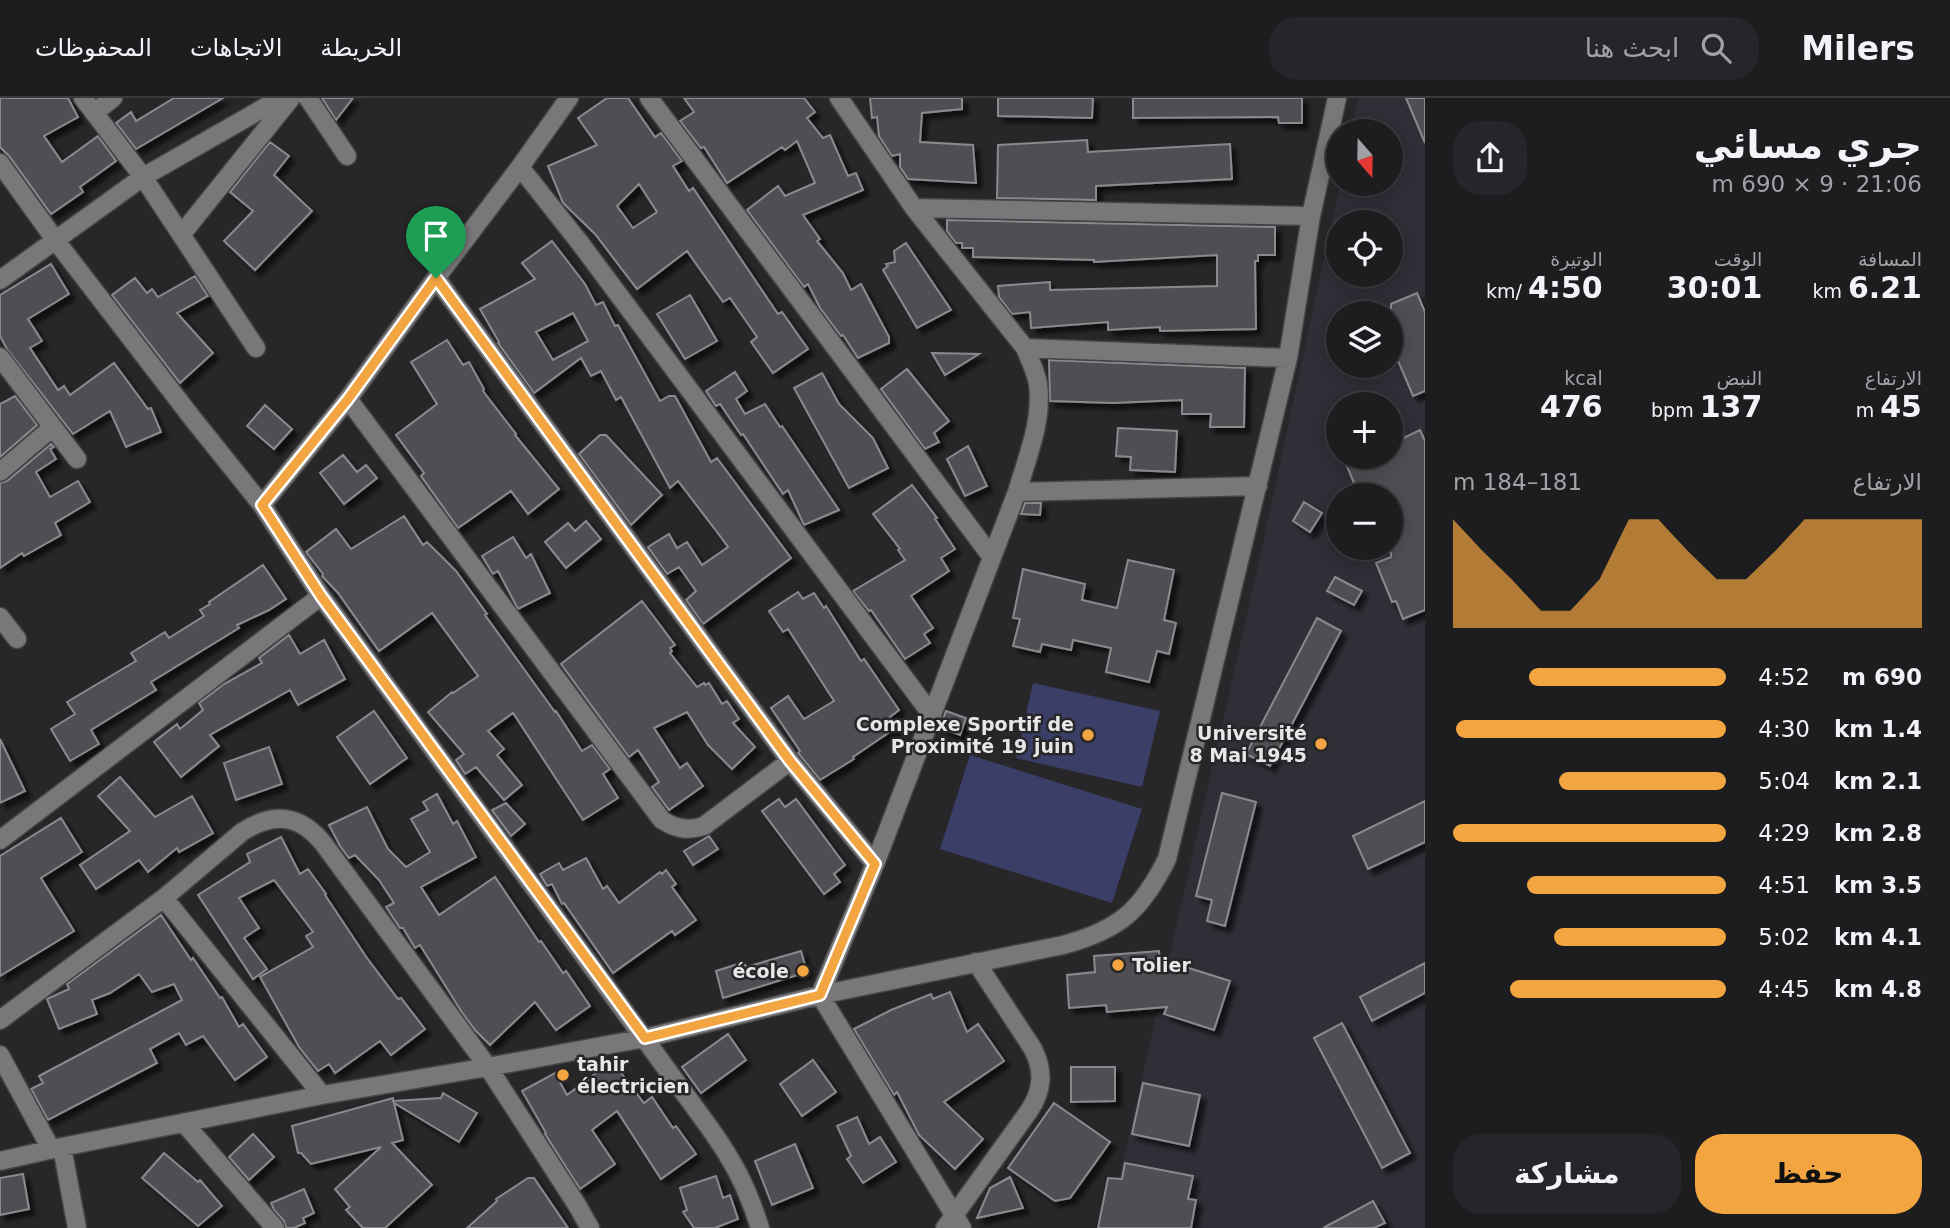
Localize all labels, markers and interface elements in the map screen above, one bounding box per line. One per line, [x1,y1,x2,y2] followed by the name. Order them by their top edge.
[1269,17,1759,80] search box
[1697,29,1735,67] icon: search
[1801,29,1915,68] text: Milers
[1585,33,1679,63] text: ابحث هنا
[35,34,152,62] text: المحفوظات
[190,34,282,62] text: الاتجاهات
[320,34,402,62] text: الخريطة
[1326,119,1404,196] north arrow
[1326,119,1403,560] map controls
[1453,121,1527,195] button: share
[1694,123,1922,167] text: جري مسائي
[1712,171,1922,197] text: 21:06 · 9 × 690 m
[406,206,466,278] pin
[1326,210,1403,287] button: locate
[417,217,455,255] icon: arrive
[1550,248,1603,270] text: الوتيرة
[1714,248,1762,270] text: الوقت
[1858,248,1922,270] text: المسافة
[1528,270,1603,305] text: 4:50
[1667,270,1762,305] text: 30:01
[1848,270,1922,305] text: 6.21
[1486,280,1528,302] text: /km
[1812,280,1848,302] text: km
[1326,301,1403,378] button: layers
[1564,367,1603,389] text: kcal
[1717,367,1762,389] text: النبض
[1865,367,1922,389] text: الارتفاع
[1540,389,1603,424] text: 476
[1700,389,1762,424] text: 137
[1880,389,1922,424] text: 45
[1326,392,1403,469] button: +
[1651,399,1700,421] text: bpm
[1856,399,1880,421] text: m
[1453,469,1582,495] text: 181–184 m
[1853,469,1922,495] text: الارتفاع
[1326,483,1403,560] button: −
[1758,664,1810,690] text: 4:52
[1842,664,1922,690] text: 690 m
[856,713,1074,757] place label: Complexe Sportif de Proximité 19 juin
[1758,716,1810,742] text: 4:30
[1834,716,1922,742] text: 1.4 km
[1189,722,1307,766] place label: Université 8 Mai 1945
[1080,727,1096,743] marker: Complexe Sportif de Proximité 19 juin
[1313,736,1329,752] marker: Université 8 Mai 1945
[1758,768,1810,794] text: 5:04
[1834,768,1922,794] text: 2.1 km
[1758,820,1810,846] text: 4:29
[1834,820,1922,846] text: 2.8 km
[1758,872,1810,898] text: 4:51
[1834,872,1922,898] text: 3.5 km
[1758,924,1810,950] text: 5:02
[1834,924,1922,950] text: 4.1 km
[1132,954,1191,976] place label: Tolier
[1110,957,1126,973] marker: Tolier
[732,960,789,982] place label: école
[795,963,811,979] marker: école
[1758,976,1810,1002] text: 4:45
[1834,976,1922,1002] text: 4.8 km
[577,1053,690,1097] place label: tahir électricien
[555,1067,571,1083] marker: tahir électricien
[1453,1134,1681,1214] button: مشاركة
[1695,1134,1922,1214] button: حفظ

